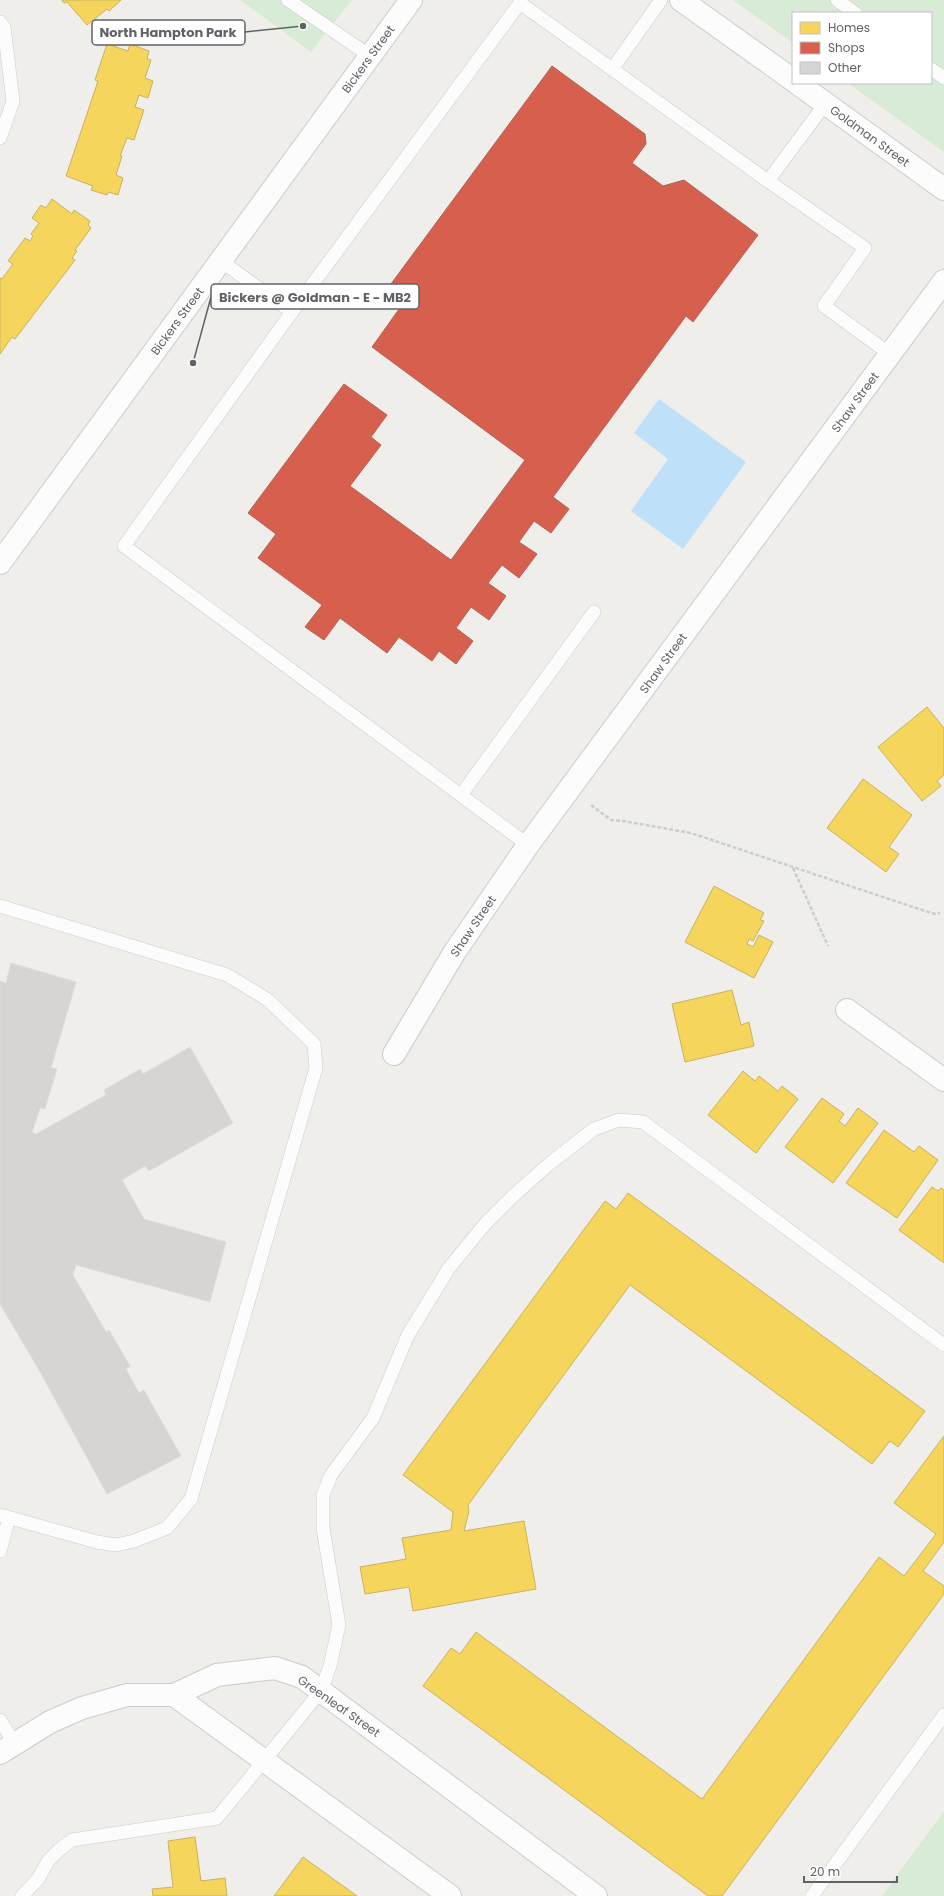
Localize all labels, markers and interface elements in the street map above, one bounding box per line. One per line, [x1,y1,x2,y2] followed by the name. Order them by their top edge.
[792,12,932,84] legend
[828,19,870,36] text: Homes
[92,20,245,45] callout: North Hampton Park
[338,22,398,96] street label: Bickers Street
[100,23,236,42] text: North Hampton Park
[828,39,865,56] text: Shops
[828,59,862,76] text: Other
[827,101,913,171] street label: Goldman Street
[147,284,207,358] street label: Bickers Street
[211,284,419,309] callout: Bickers @ Goldman - E - MB2
[219,288,412,307] text: Bickers @ Goldman - E - MB2
[827,368,883,436] street label: Shaw Street
[635,629,691,697] street label: Shaw Street
[446,892,500,960] street label: Shaw Street
[294,1671,384,1741] street label: Greenleaf Street
[804,1858,897,1884] scale bar
[810,1863,840,1880] text: 20 m

